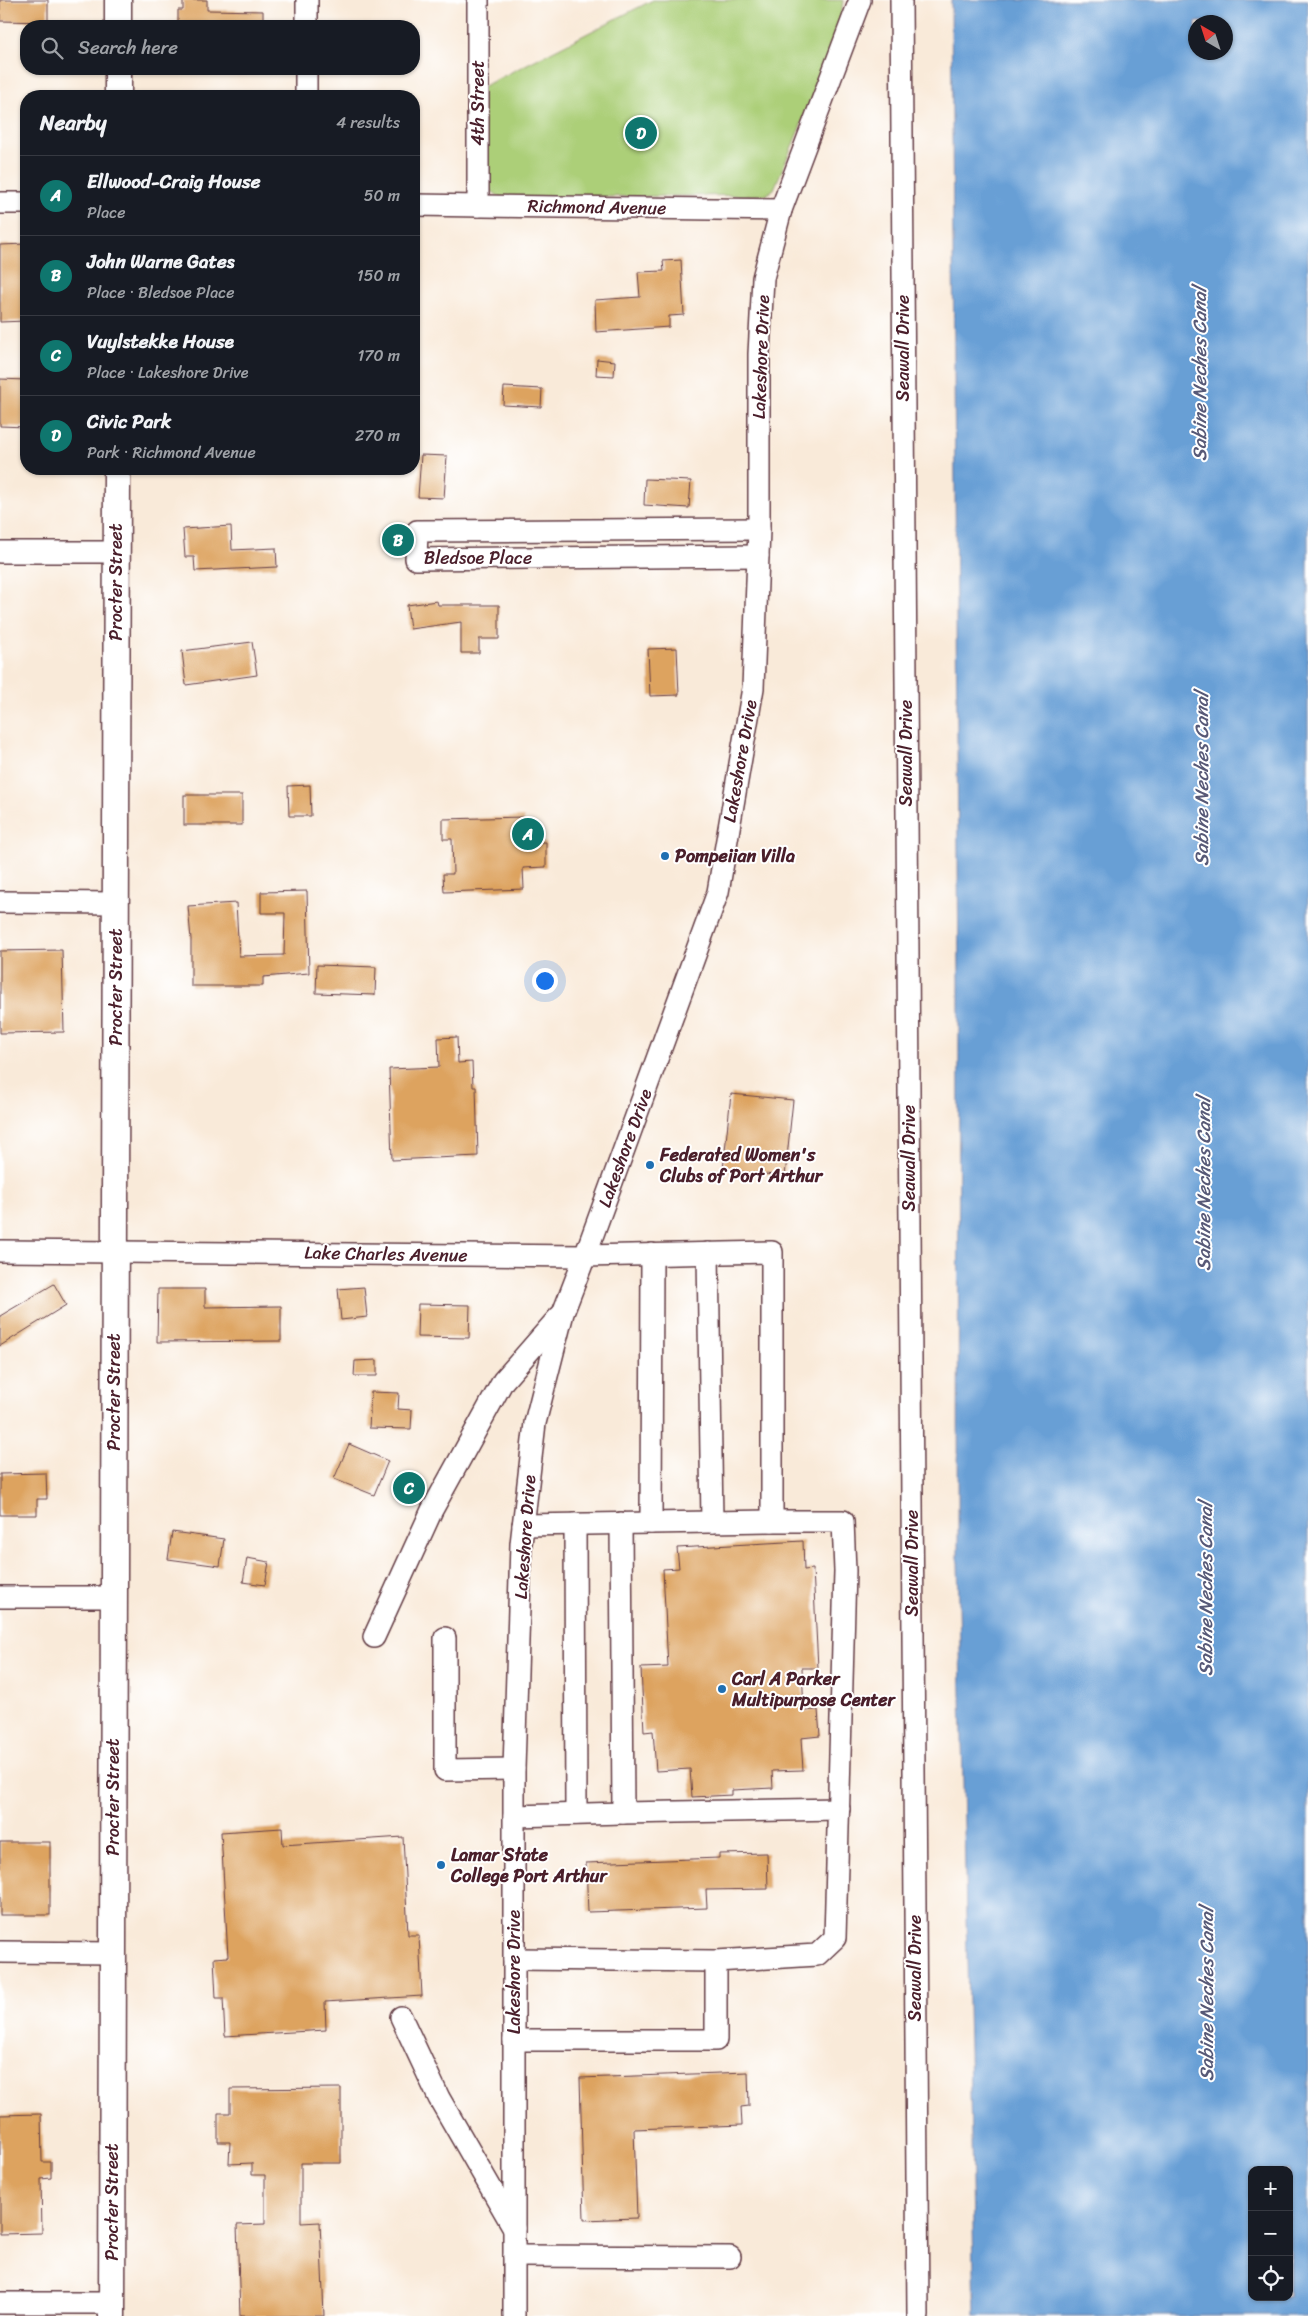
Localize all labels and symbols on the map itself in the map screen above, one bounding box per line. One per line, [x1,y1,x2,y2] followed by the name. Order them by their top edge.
[1188,15,1233,60] north arrow
[462,60,494,146] street label: 4th Street
[625,114,657,152] pin: D
[527,190,667,224] street label: Richmond Avenue
[1183,282,1216,461] water label: Sabine Neches Canal
[743,294,779,420] street label: Lakeshore Drive
[887,295,919,401] street label: Seawall Drive
[382,521,414,559] pin: B
[100,523,132,641] street label: Procter Street
[424,542,532,574] street label: Bledsoe Place
[1185,687,1218,866] water label: Sabine Neches Canal
[713,697,767,825] street label: Lakeshore Drive
[890,700,922,806] street label: Seawall Drive
[512,815,544,853] pin: A
[675,840,795,872] place label: Pompeiian Villa
[659,850,671,862] marker: Pompeiian Villa
[100,928,132,1046] street label: Procter Street
[532,968,558,994] your location
[589,1084,661,1212] street label: Lakeshore Drive
[1187,1092,1220,1271] water label: Sabine Neches Canal
[893,1105,925,1211] street label: Seawall Drive
[659,1139,824,1192] place label: Federated Women's Clubs of Port Arthur
[644,1159,656,1171] marker: Federated Women's Clubs of Port Arthur
[304,1237,468,1271] street label: Lake Charles Avenue
[98,1333,130,1451] street label: Procter Street
[393,1469,425,1507] pin: C
[505,1474,545,1600] street label: Lakeshore Drive
[1189,1497,1222,1676] water label: Sabine Neches Canal
[896,1510,928,1616] street label: Seawall Drive
[731,1663,897,1716] place label: Carl A Parker Multipurpose Center
[716,1683,728,1695] marker: Carl A Parker Multipurpose Center
[97,1738,129,1856] street label: Procter Street
[450,1839,608,1892] place label: Lamar State College Port Arthur
[435,1859,447,1871] marker: Lamar State College Port Arthur
[1190,1902,1223,2081] water label: Sabine Neches Canal
[498,1910,530,2034] street label: Lakeshore Drive
[899,1915,931,2021] street label: Seawall Drive
[96,2143,128,2261] street label: Procter Street

